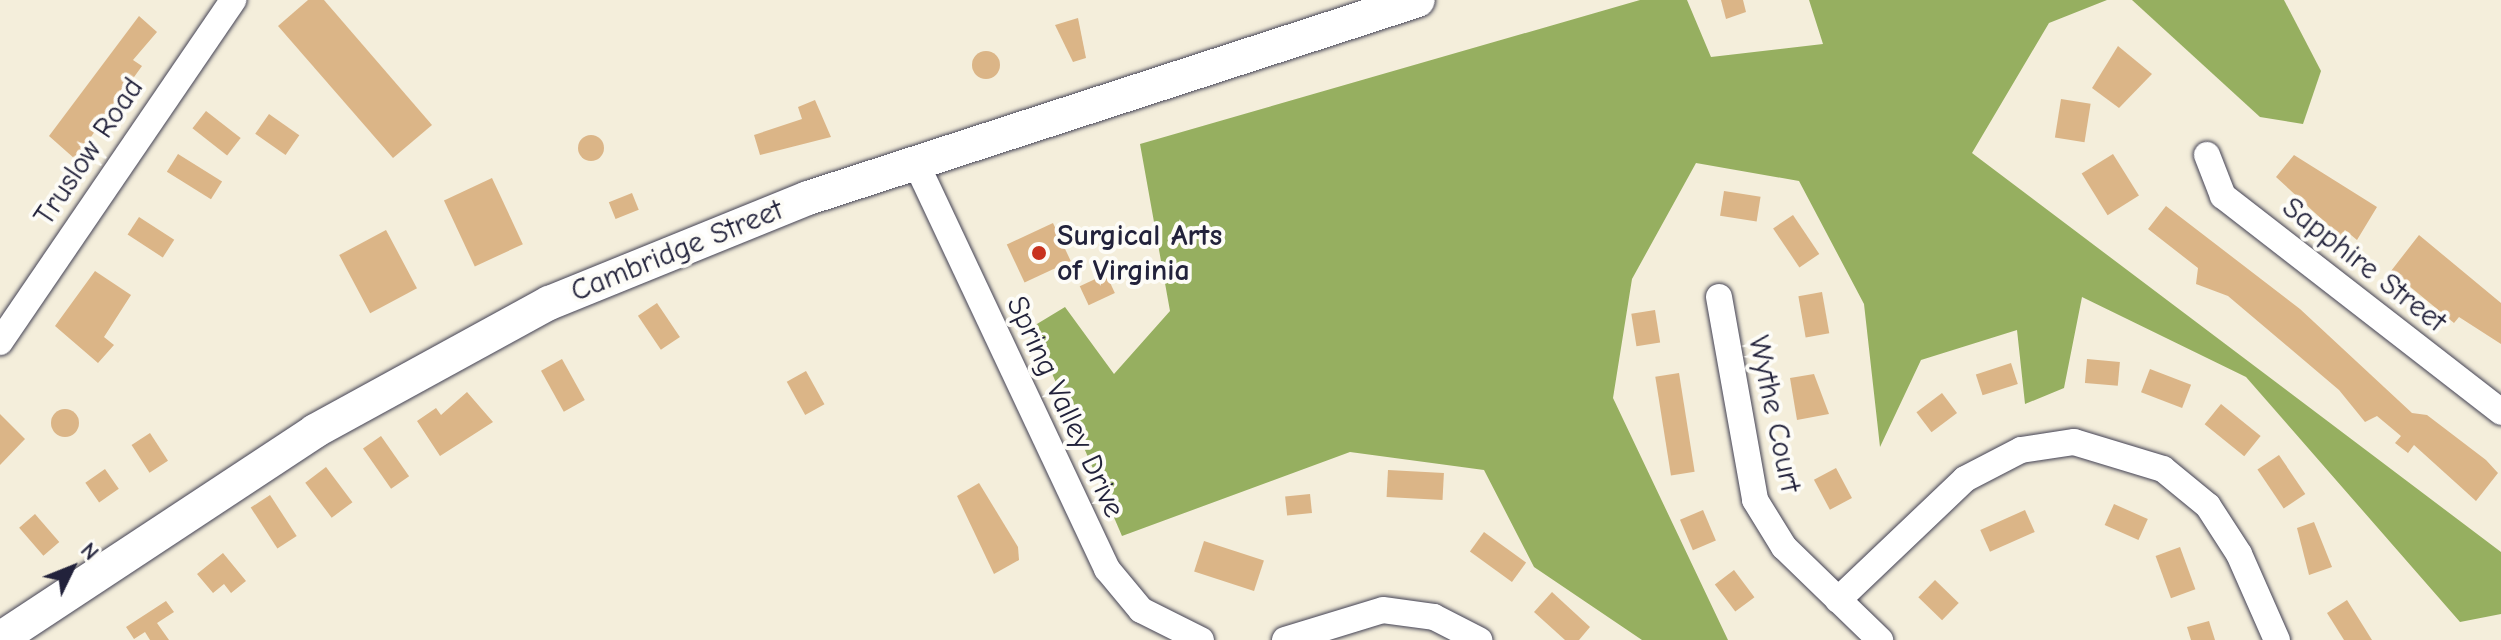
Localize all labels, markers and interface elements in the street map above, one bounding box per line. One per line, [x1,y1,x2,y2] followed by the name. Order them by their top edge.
[26,71,152,233] street label: Truslow Road
[2275,190,2453,340] street label: Sapphire Street
[566,192,788,310] street label: Cambridge Street
[1057,218,1222,288] place label: Surgical Arts of Virginia
[1028,242,1050,264] marker: Surgical Arts of Virginia
[998,291,1132,523] street label: Spring Valley Drive
[1740,332,1808,496] street label: Wythe Court
[32,528,112,608] north arrow
[75,538,104,566] text: N

